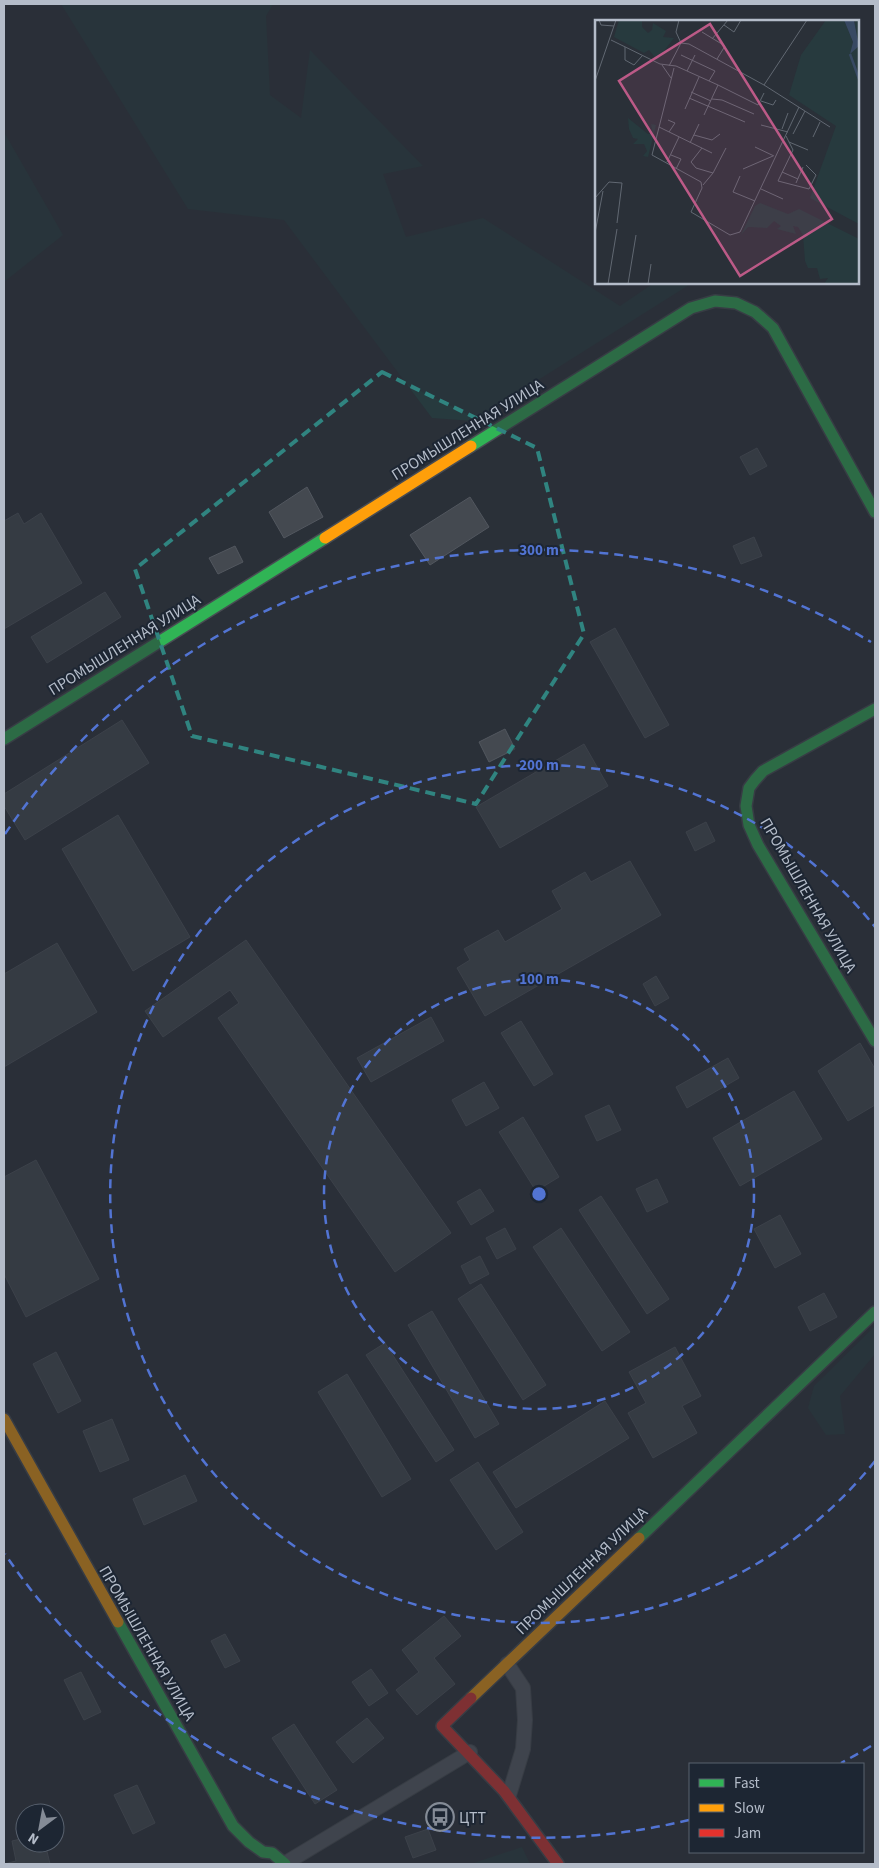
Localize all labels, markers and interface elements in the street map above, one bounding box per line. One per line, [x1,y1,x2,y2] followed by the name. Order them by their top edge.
[595,20,859,284] inset map
[387,374,548,486] street label: ПРОМЫШЛЕННАЯ УЛИЦА
[519,540,559,561] text: 300 m
[44,589,205,701] street label: ПРОМЫШЛЕННАЯ УЛИЦА
[519,755,559,776] text: 200 m
[755,814,862,977] street label: ПРОМЫШЛЕННАЯ УЛИЦА
[519,969,559,990] text: 100 m
[530,1185,548,1203] centre of rings
[511,1502,653,1640] street label: ПРОМЫШЛЕННАЯ УЛИЦА
[94,1562,201,1725] street label: ПРОМЫШЛЕННАЯ УЛИЦА
[689,1763,864,1853] legend
[734,1773,760,1794] text: Fast
[734,1798,765,1819] text: Slow
[425,1802,455,1832] bus stop icon: ЦТТ
[15,1803,65,1853] north arrow
[459,1807,487,1829] place label: ЦТТ
[734,1823,761,1844] text: Jam
[24,1827,43,1849] text: N

